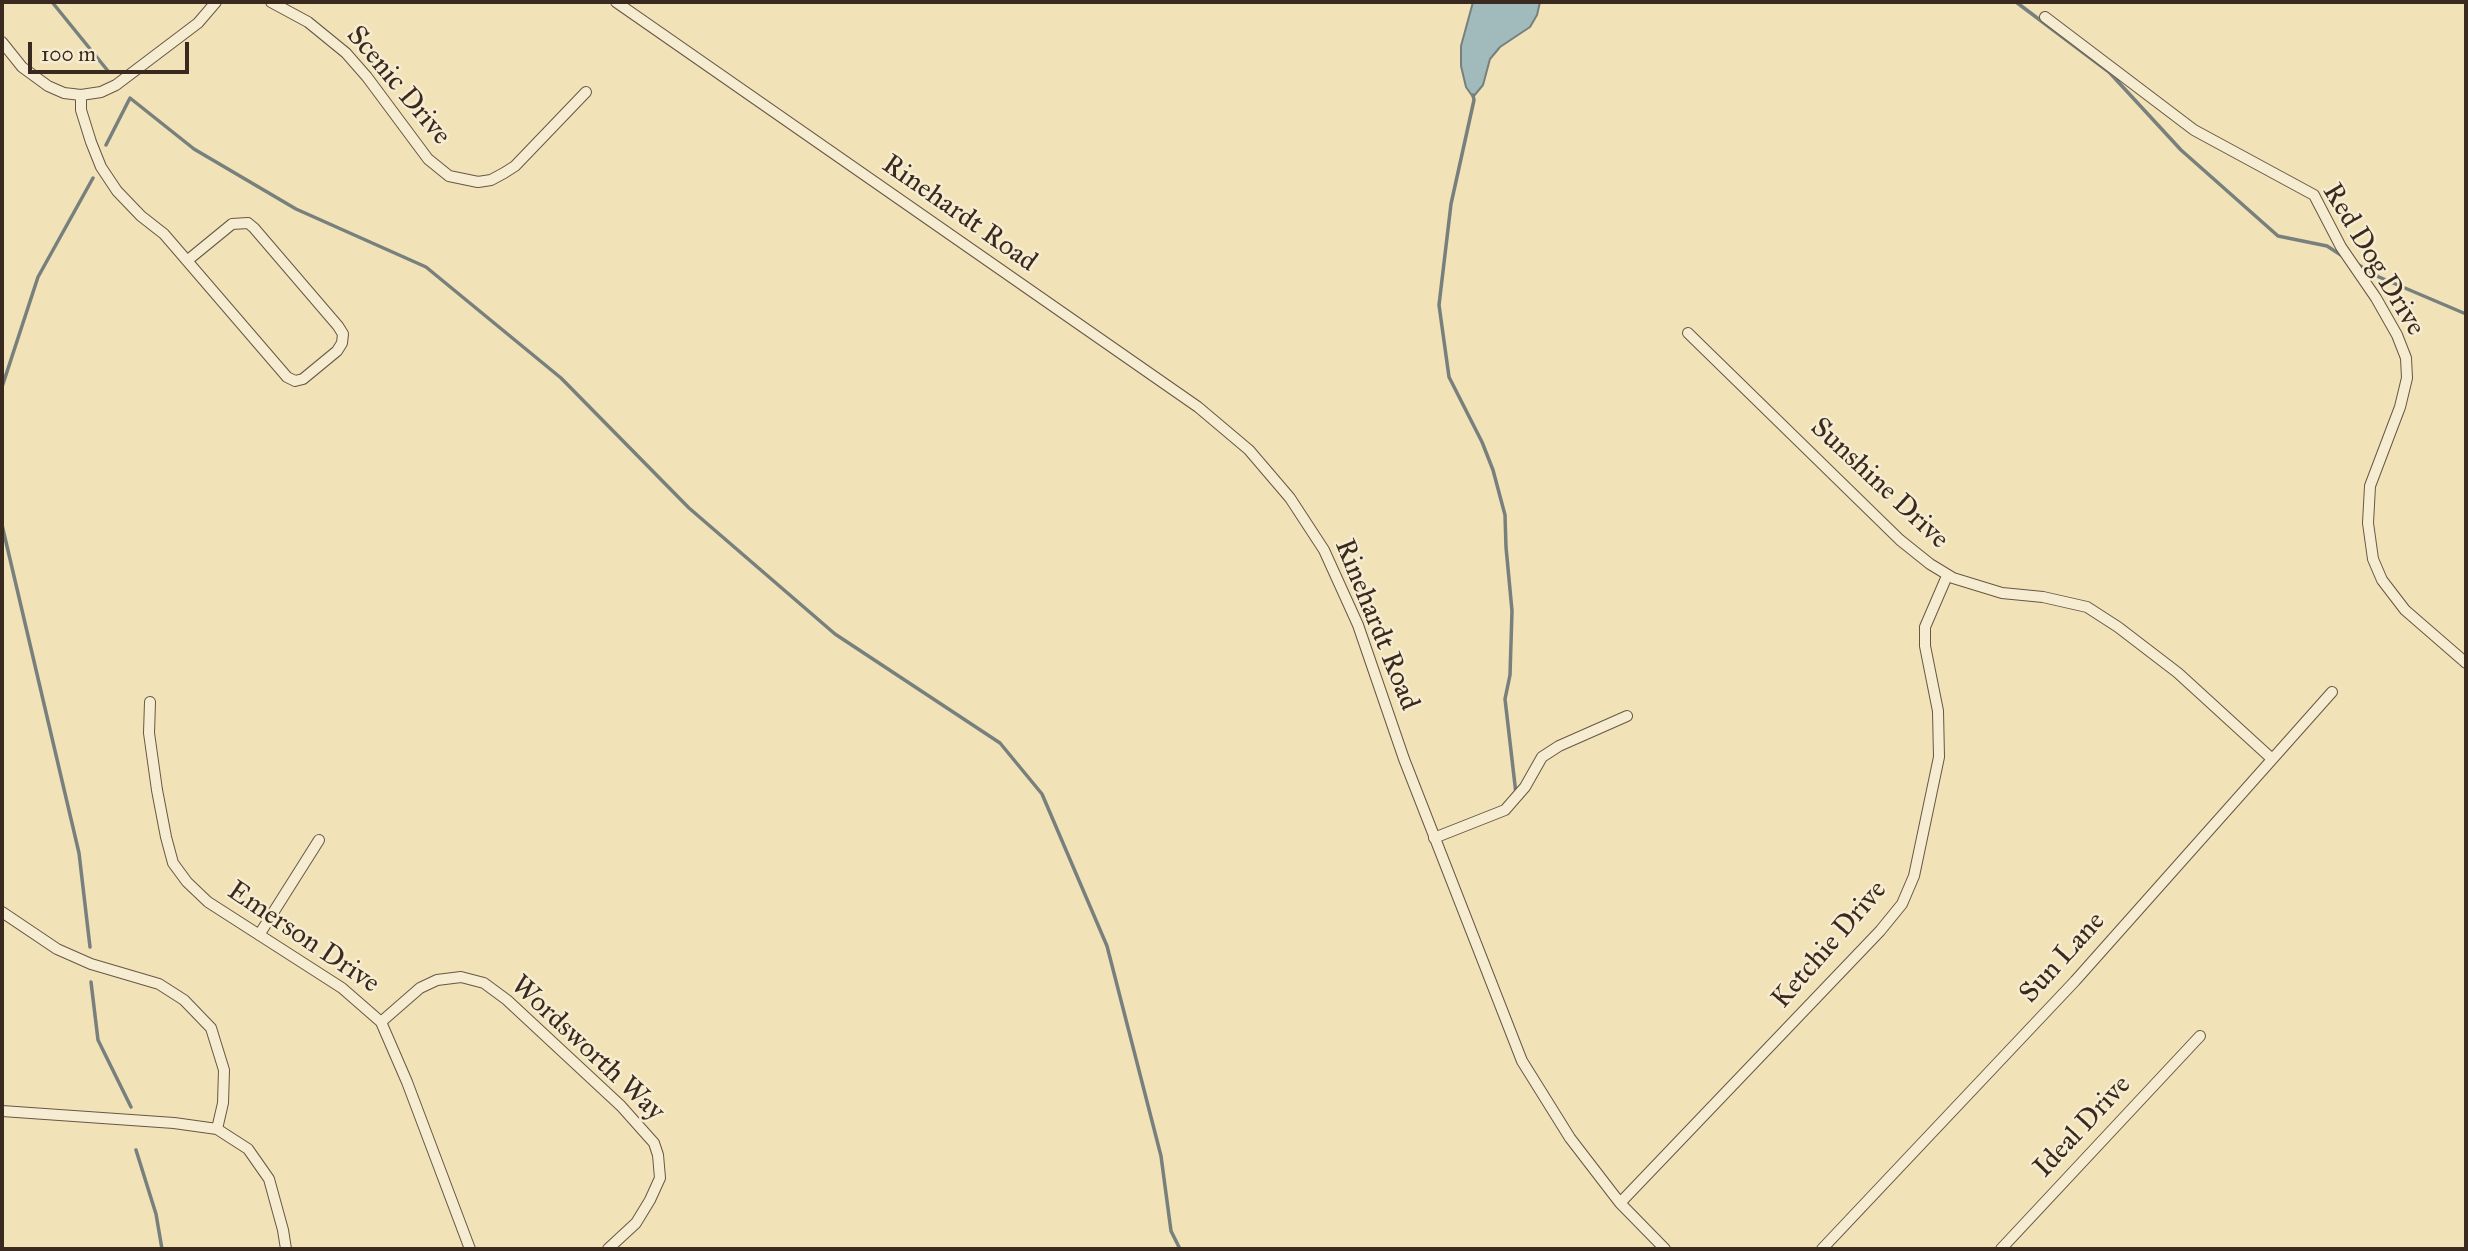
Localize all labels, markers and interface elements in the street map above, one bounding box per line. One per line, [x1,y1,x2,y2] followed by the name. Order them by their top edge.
[339,20,457,152] street label: Scenic Drive
[32,28,192,72] scale bar
[41,41,96,67] text: 100 m
[875,148,1043,280] street label: Rinehardt Road
[2314,178,2432,342] street label: Red Dog Drive
[1803,411,1955,557] street label: Sunshine Drive
[1326,535,1426,715] street label: Rinehardt Road
[1765,874,1895,1016] street label: Ketchie Drive
[221,875,385,1001] street label: Emerson Drive
[2013,905,2113,1011] street label: Sun Lane
[503,969,671,1129] street label: Wordsworth Way
[2027,1069,2139,1185] street label: Ideal Drive

